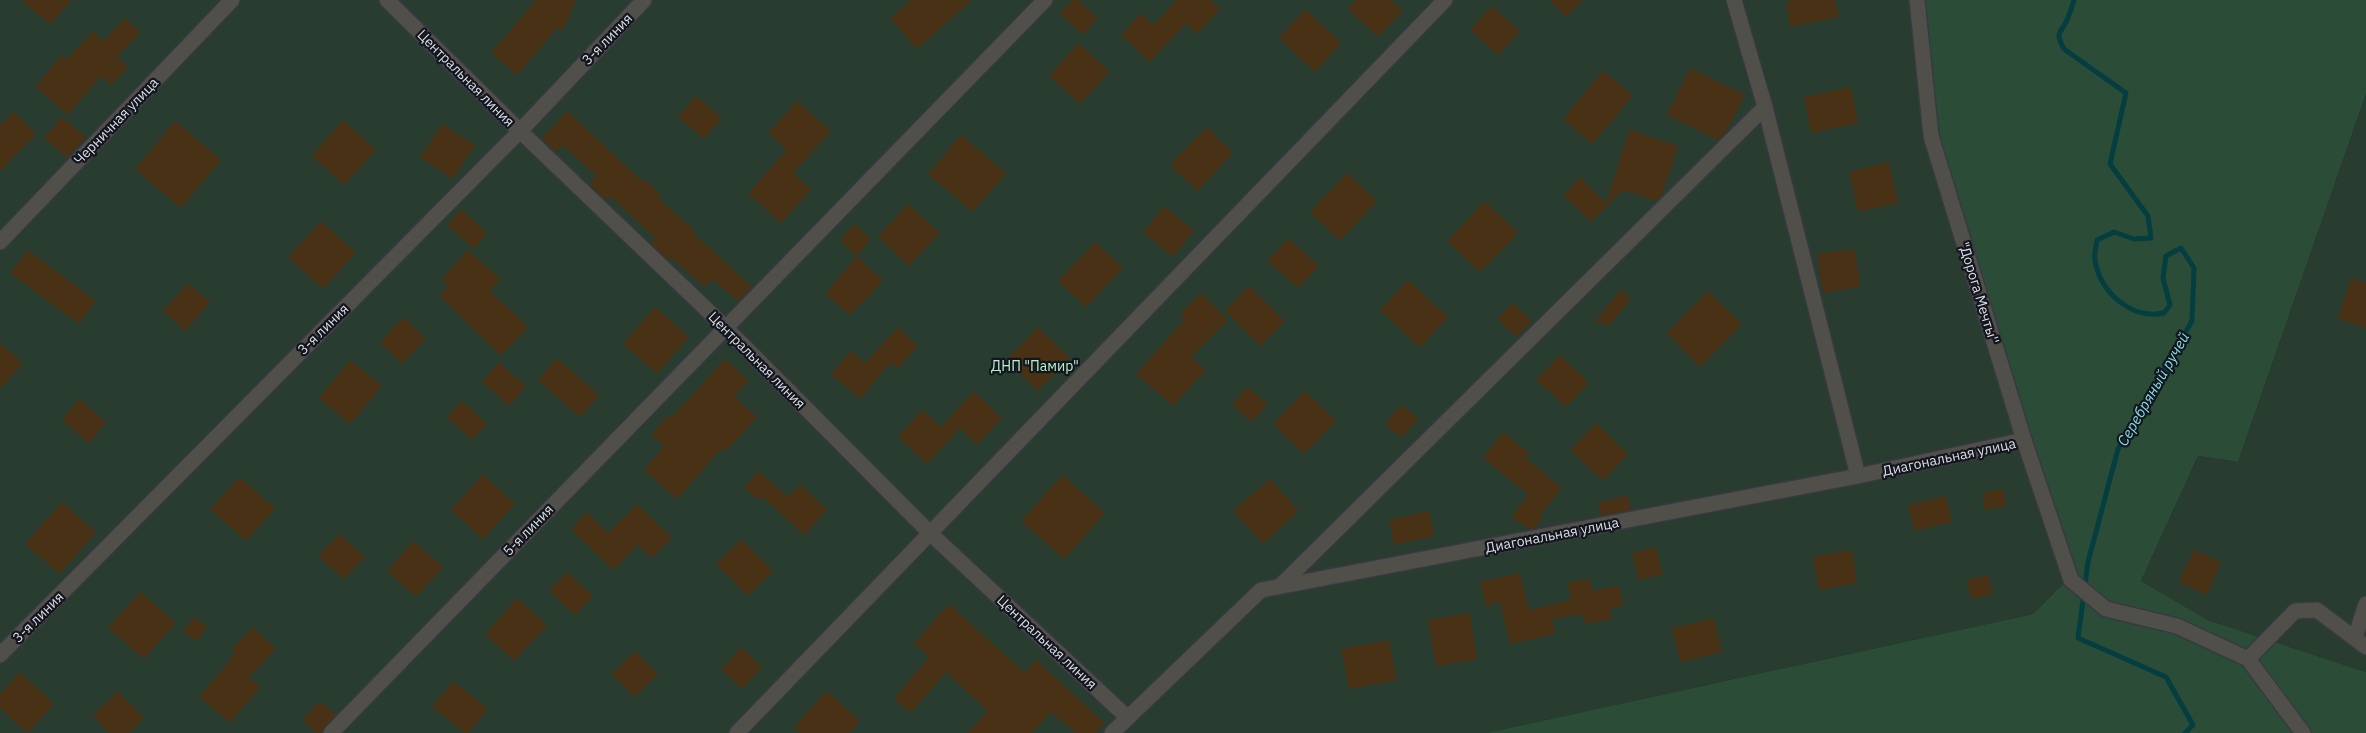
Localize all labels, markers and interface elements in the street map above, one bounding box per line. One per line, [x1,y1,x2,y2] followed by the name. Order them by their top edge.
[578,9,636,69] street label: 3-я линия
[414,26,518,130] street label: Центральная линия
[70,73,162,168] street label: Черничная улица
[1955,240,2003,346] street label: "Дорога Мечты''
[294,300,352,358] street label: 3-я линия
[705,308,809,412] street label: Центральная линия
[2113,329,2193,449] water label: Серебряный ручей
[991,357,1079,375] park label: ДНП "Памир"
[1881,434,2018,480] street label: Диагональная улица
[499,500,557,560] street label: 5-я линия
[1484,513,1621,557] street label: Диагональная улица
[9,588,67,646] street label: 3-я линия
[993,591,1101,693] street label: Центральная линия

